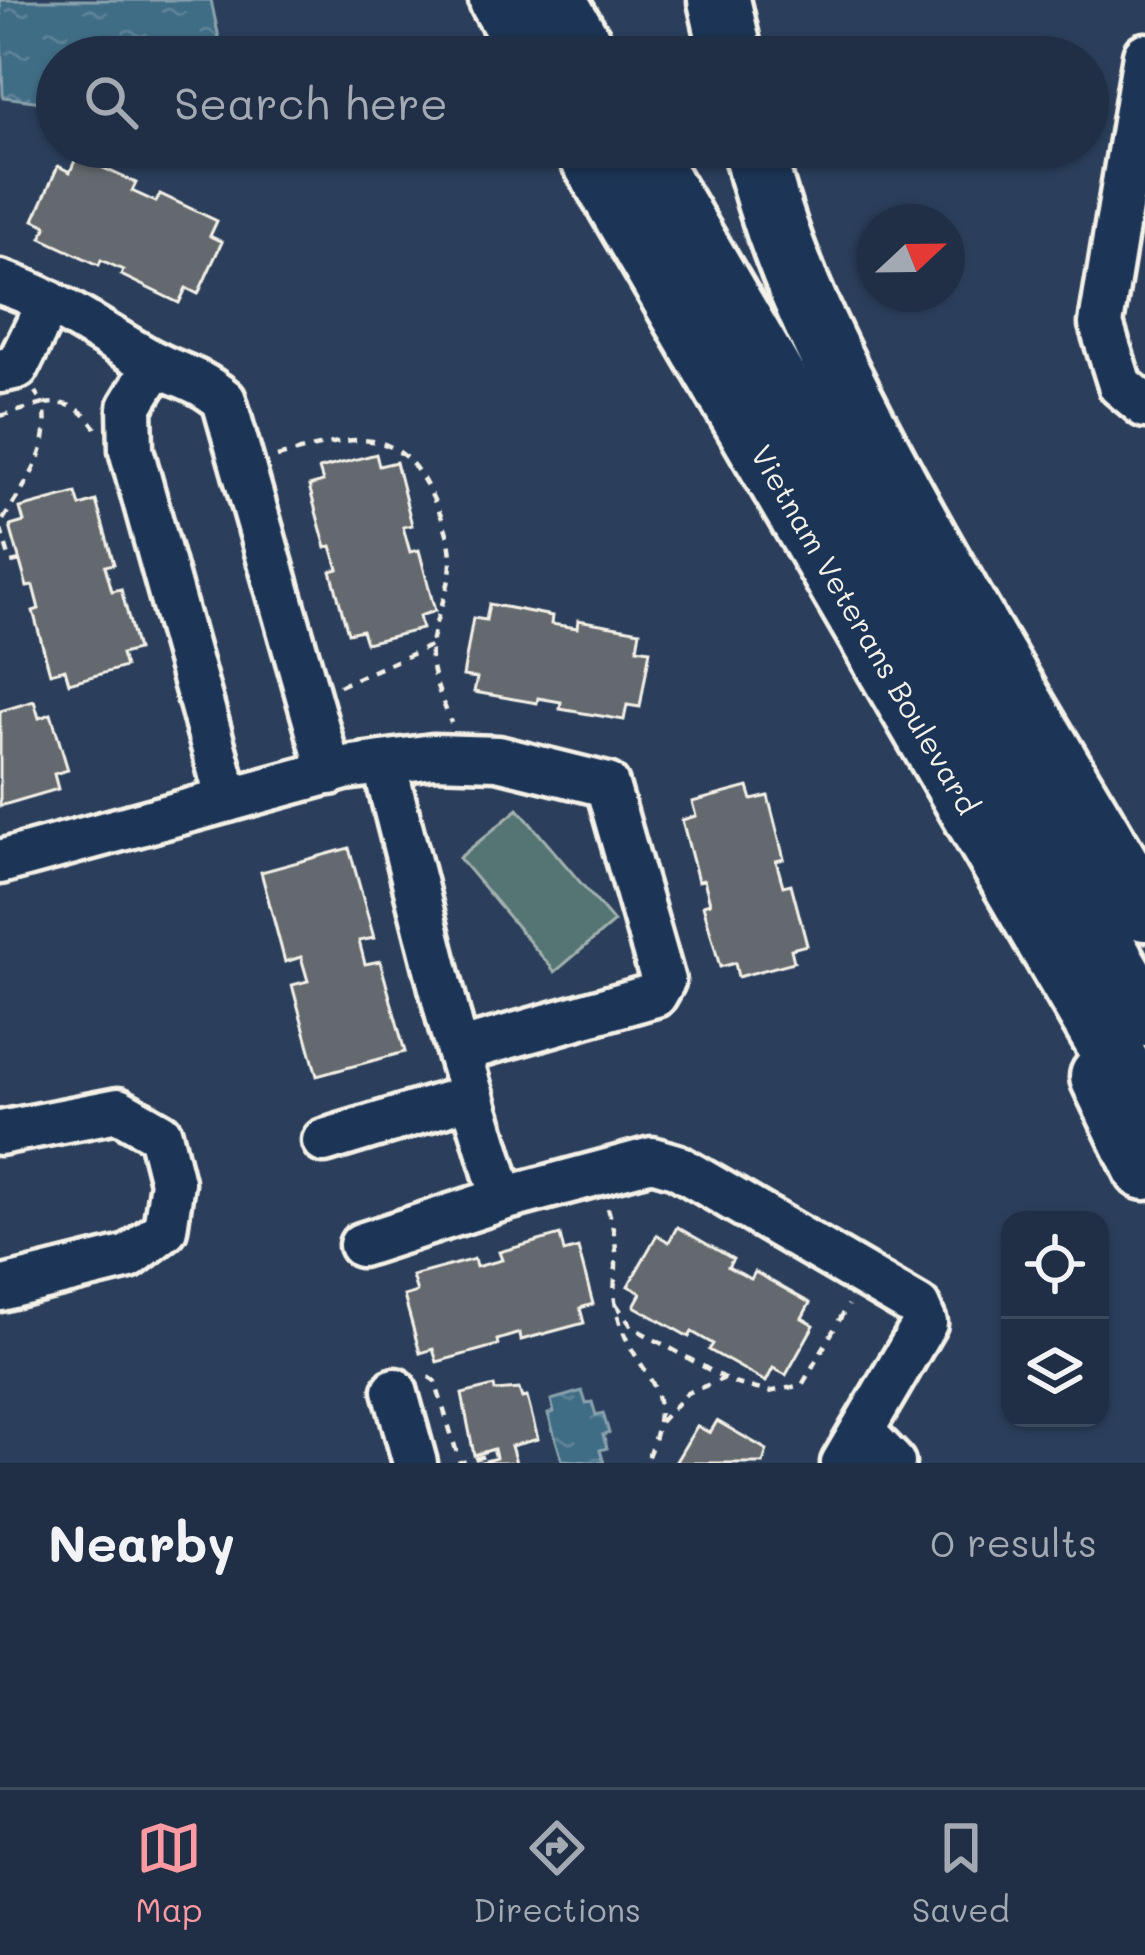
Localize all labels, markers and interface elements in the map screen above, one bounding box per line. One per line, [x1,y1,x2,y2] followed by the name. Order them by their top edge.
[36,36,1109,168] search box
[78,69,144,135] icon: search
[174,73,448,131] text: Search here
[857,204,965,312] north arrow
[743,437,989,821] street label: Vietnam Veterans Boulevard
[1001,1211,1109,1427] map controls
[1001,1211,1109,1319] button: locate
[1001,1319,1109,1427] button: layers
[48,1508,235,1575] text: Nearby
[931,1516,1097,1567] text: 0 results
[135,1815,203,1930] tab: Map
[473,1815,641,1930] tab: Directions
[912,1815,1010,1930] tab: Saved

